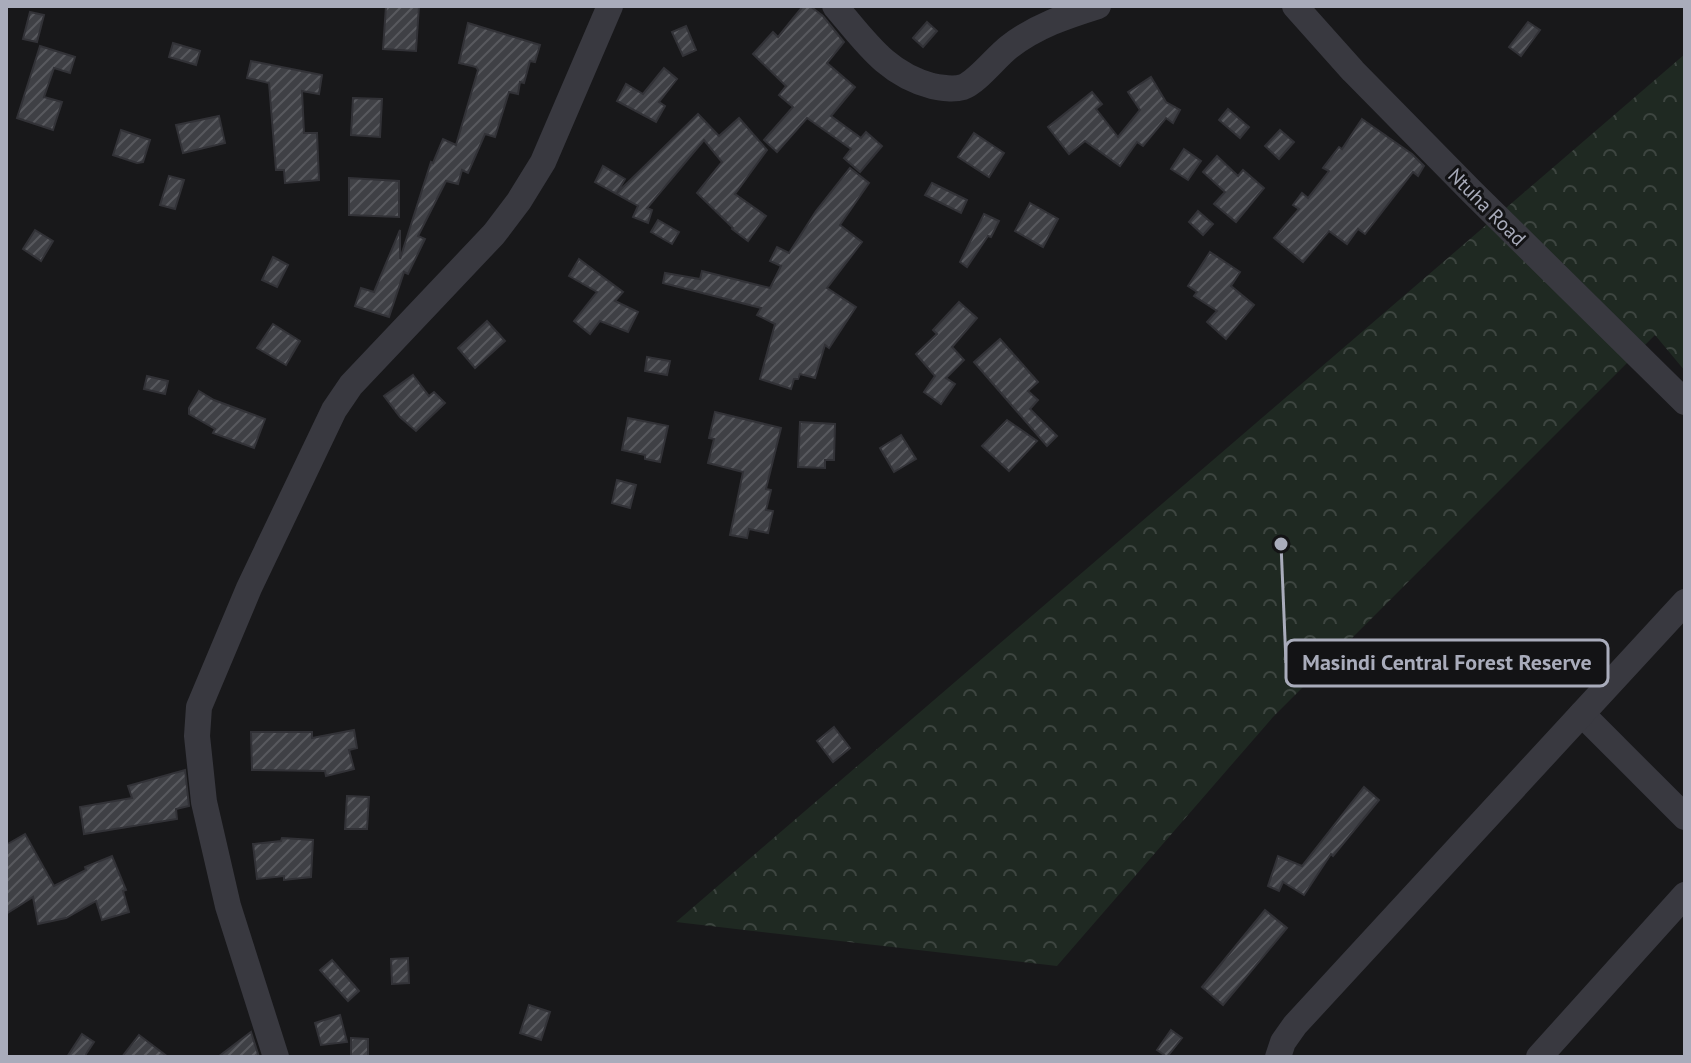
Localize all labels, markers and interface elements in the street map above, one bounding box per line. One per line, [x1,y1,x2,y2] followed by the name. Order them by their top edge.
[1443,163,1531,251] street label: Ntuha Road
[1286,640,1608,686] callout: Masindi Central Forest Reserve
[1302,648,1592,676] text: Masindi Central Forest Reserve

